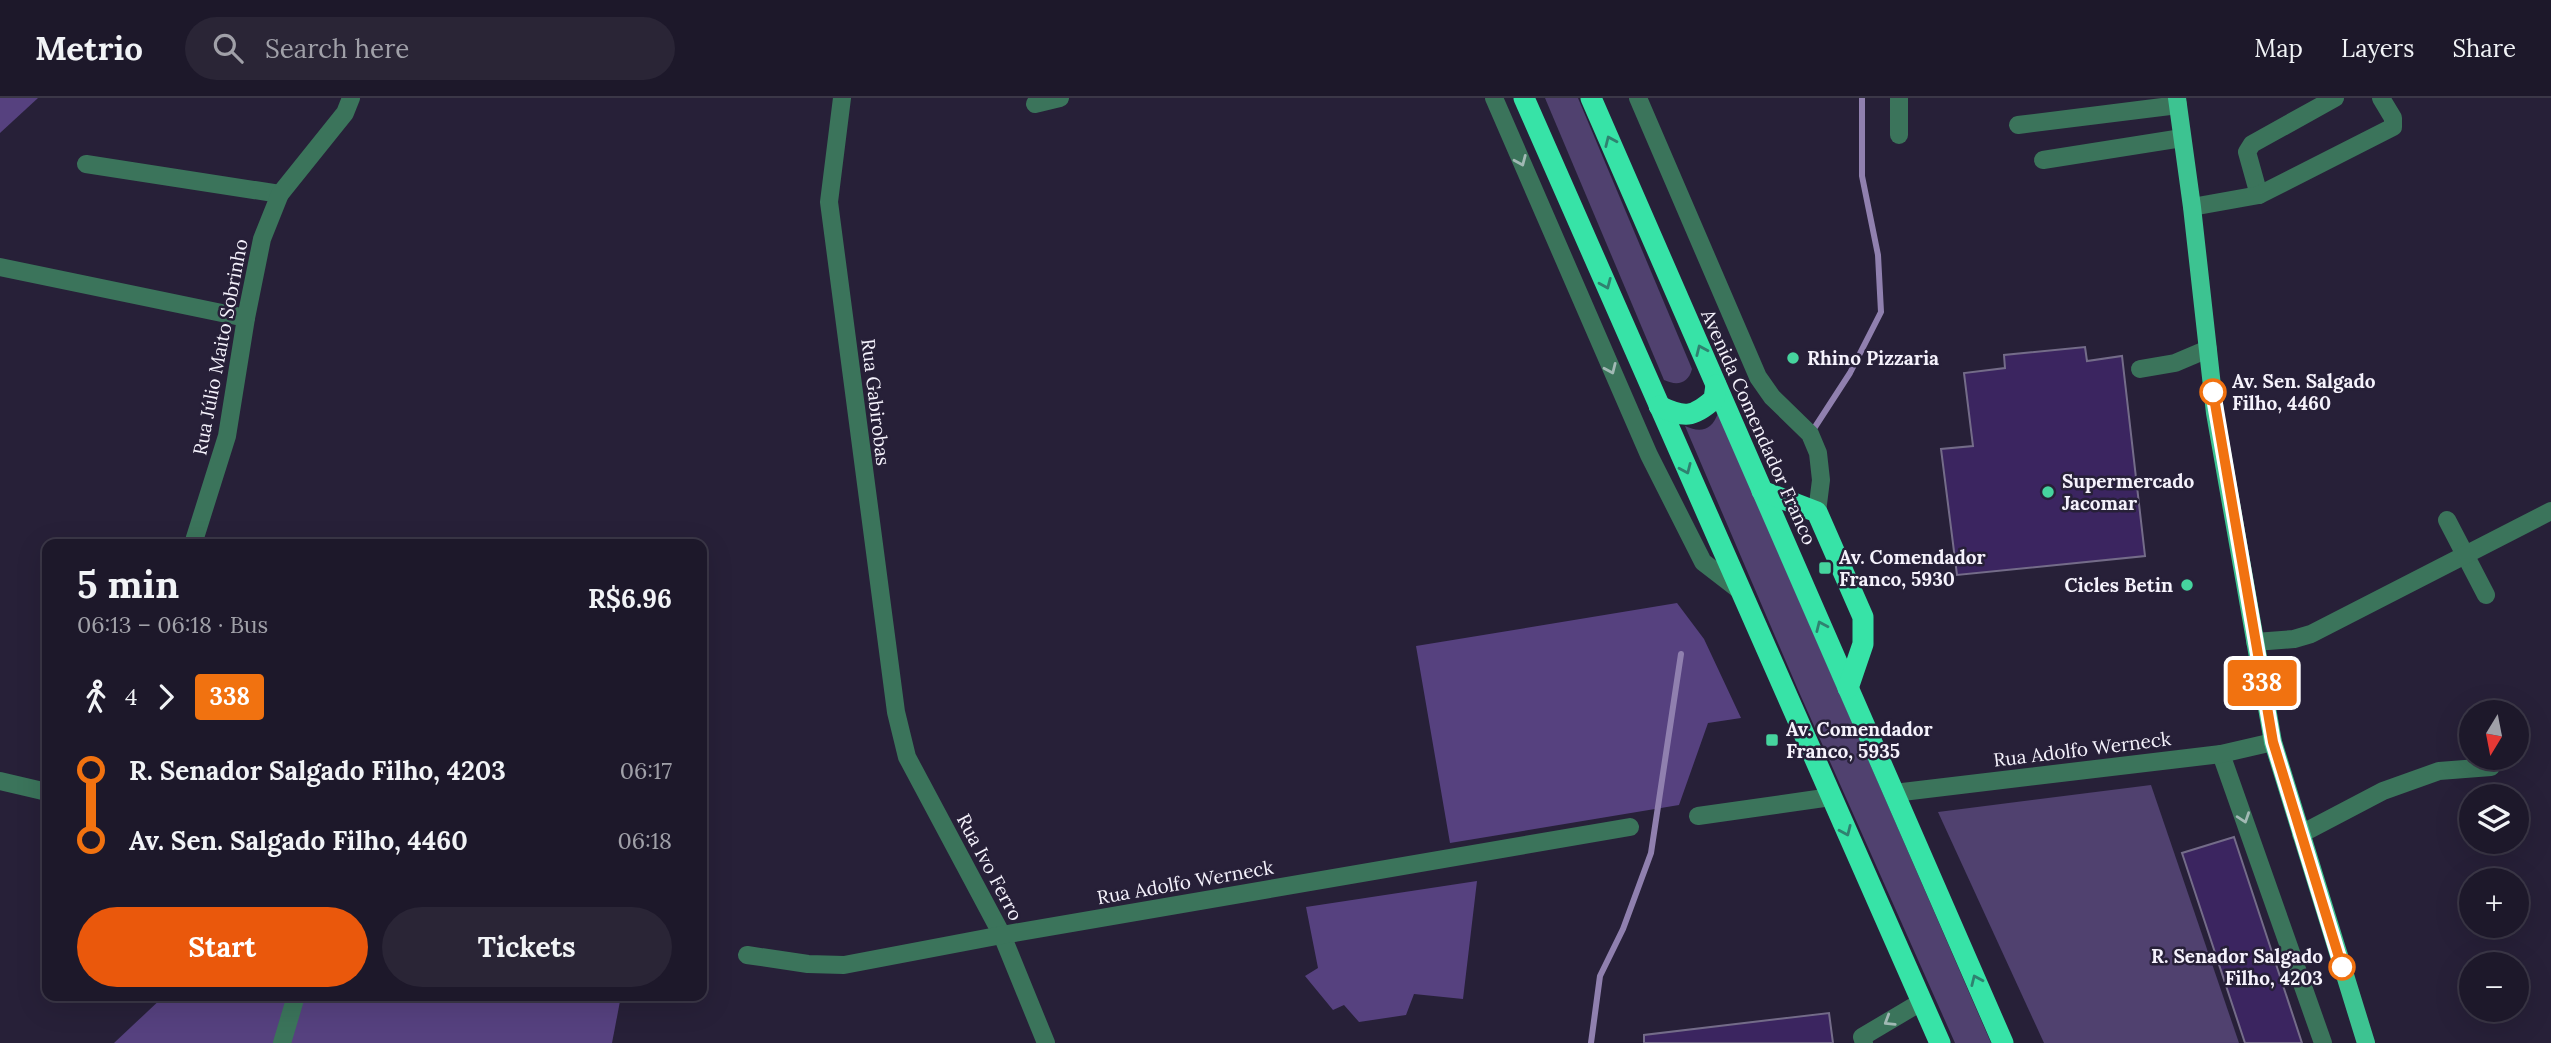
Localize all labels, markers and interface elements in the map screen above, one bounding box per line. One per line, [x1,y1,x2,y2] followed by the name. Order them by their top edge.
[185,17,675,80] search box
[35,27,143,69] text: Metrio
[209,29,247,67] icon: search
[265,32,409,65] text: Search here
[2254,33,2303,64] text: Map
[2341,33,2414,64] text: Layers
[2452,33,2516,64] text: Share
[1604,136,1618,149] one-way arrow
[1512,154,1526,166] one-way arrow
[187,237,253,457] street label: Rua Júlio Maito Sobrinho
[1597,277,1611,289] one-way arrow
[1696,305,1822,548] street label: Avenida Comendador Franco
[856,337,896,467] street label: Rua Gabirobas
[1695,345,1709,357] one-way arrow
[1807,346,1939,370] place label: Rhino Pizzaria
[1785,350,1801,366] marker: Rhino Pizzaria
[1603,362,1617,375] one-way arrow
[2232,369,2376,415] place label: Av. Sen. Salgado Filho, 4460
[2200,379,2226,405] marker: Av. Sen. Salgado Filho, 4460
[1678,462,1692,474] one-way arrow
[2062,469,2195,515] place label: Supermercado Jacomar
[2040,484,2056,500] marker: Supermercado Jacomar
[1839,545,1986,591] place label: Av. Comendador Franco, 5930
[77,560,179,608] text: 5 min
[1817,560,1833,576] marker: Av. Comendador Franco, 5930
[2065,573,2173,597] place label: Cicles Betin
[2179,577,2195,593] marker: Cicles Betin
[588,582,672,615] text: R$6.96
[77,610,268,639] text: 06:13 – 06:18 · Bus
[1815,620,1829,633] one-way arrow
[2222,660,2302,706] line badge: 338
[2242,667,2282,698] text: 338
[77,678,115,716] icon: walk
[147,678,185,716] icon: forward
[209,681,250,712] text: 338
[125,682,137,711] text: 4
[2459,700,2529,770] north arrow
[2459,700,2529,1022] map controls
[1786,717,1933,763] place label: Av. Comendador Franco, 5935
[1992,726,2173,772] street label: Rua Adolfo Werneck
[1764,732,1780,748] marker: Av. Comendador Franco, 5935
[129,754,506,787] text: R. Senador Salgado Filho, 4203
[620,756,672,785] text: 06:17
[2459,784,2529,854] button: layers
[952,809,1028,925] street label: Rua Ivo Ferro
[2236,811,2250,824] one-way arrow
[1838,823,1852,836] one-way arrow
[129,824,468,857] text: Av. Sen. Salgado Filho, 4460
[617,826,672,855] text: 06:18
[1095,855,1276,909] street label: Rua Adolfo Werneck
[2459,868,2529,938] button: +
[77,907,368,987] button: Start
[382,907,672,987] button: Tickets
[2151,944,2323,990] place label: R. Senador Salgado Filho, 4203
[2459,952,2529,1022] button: −
[2329,954,2355,980] marker: R. Senador Salgado Filho, 4203
[1970,975,1984,988] one-way arrow
[1884,1013,1897,1026] one-way arrow

